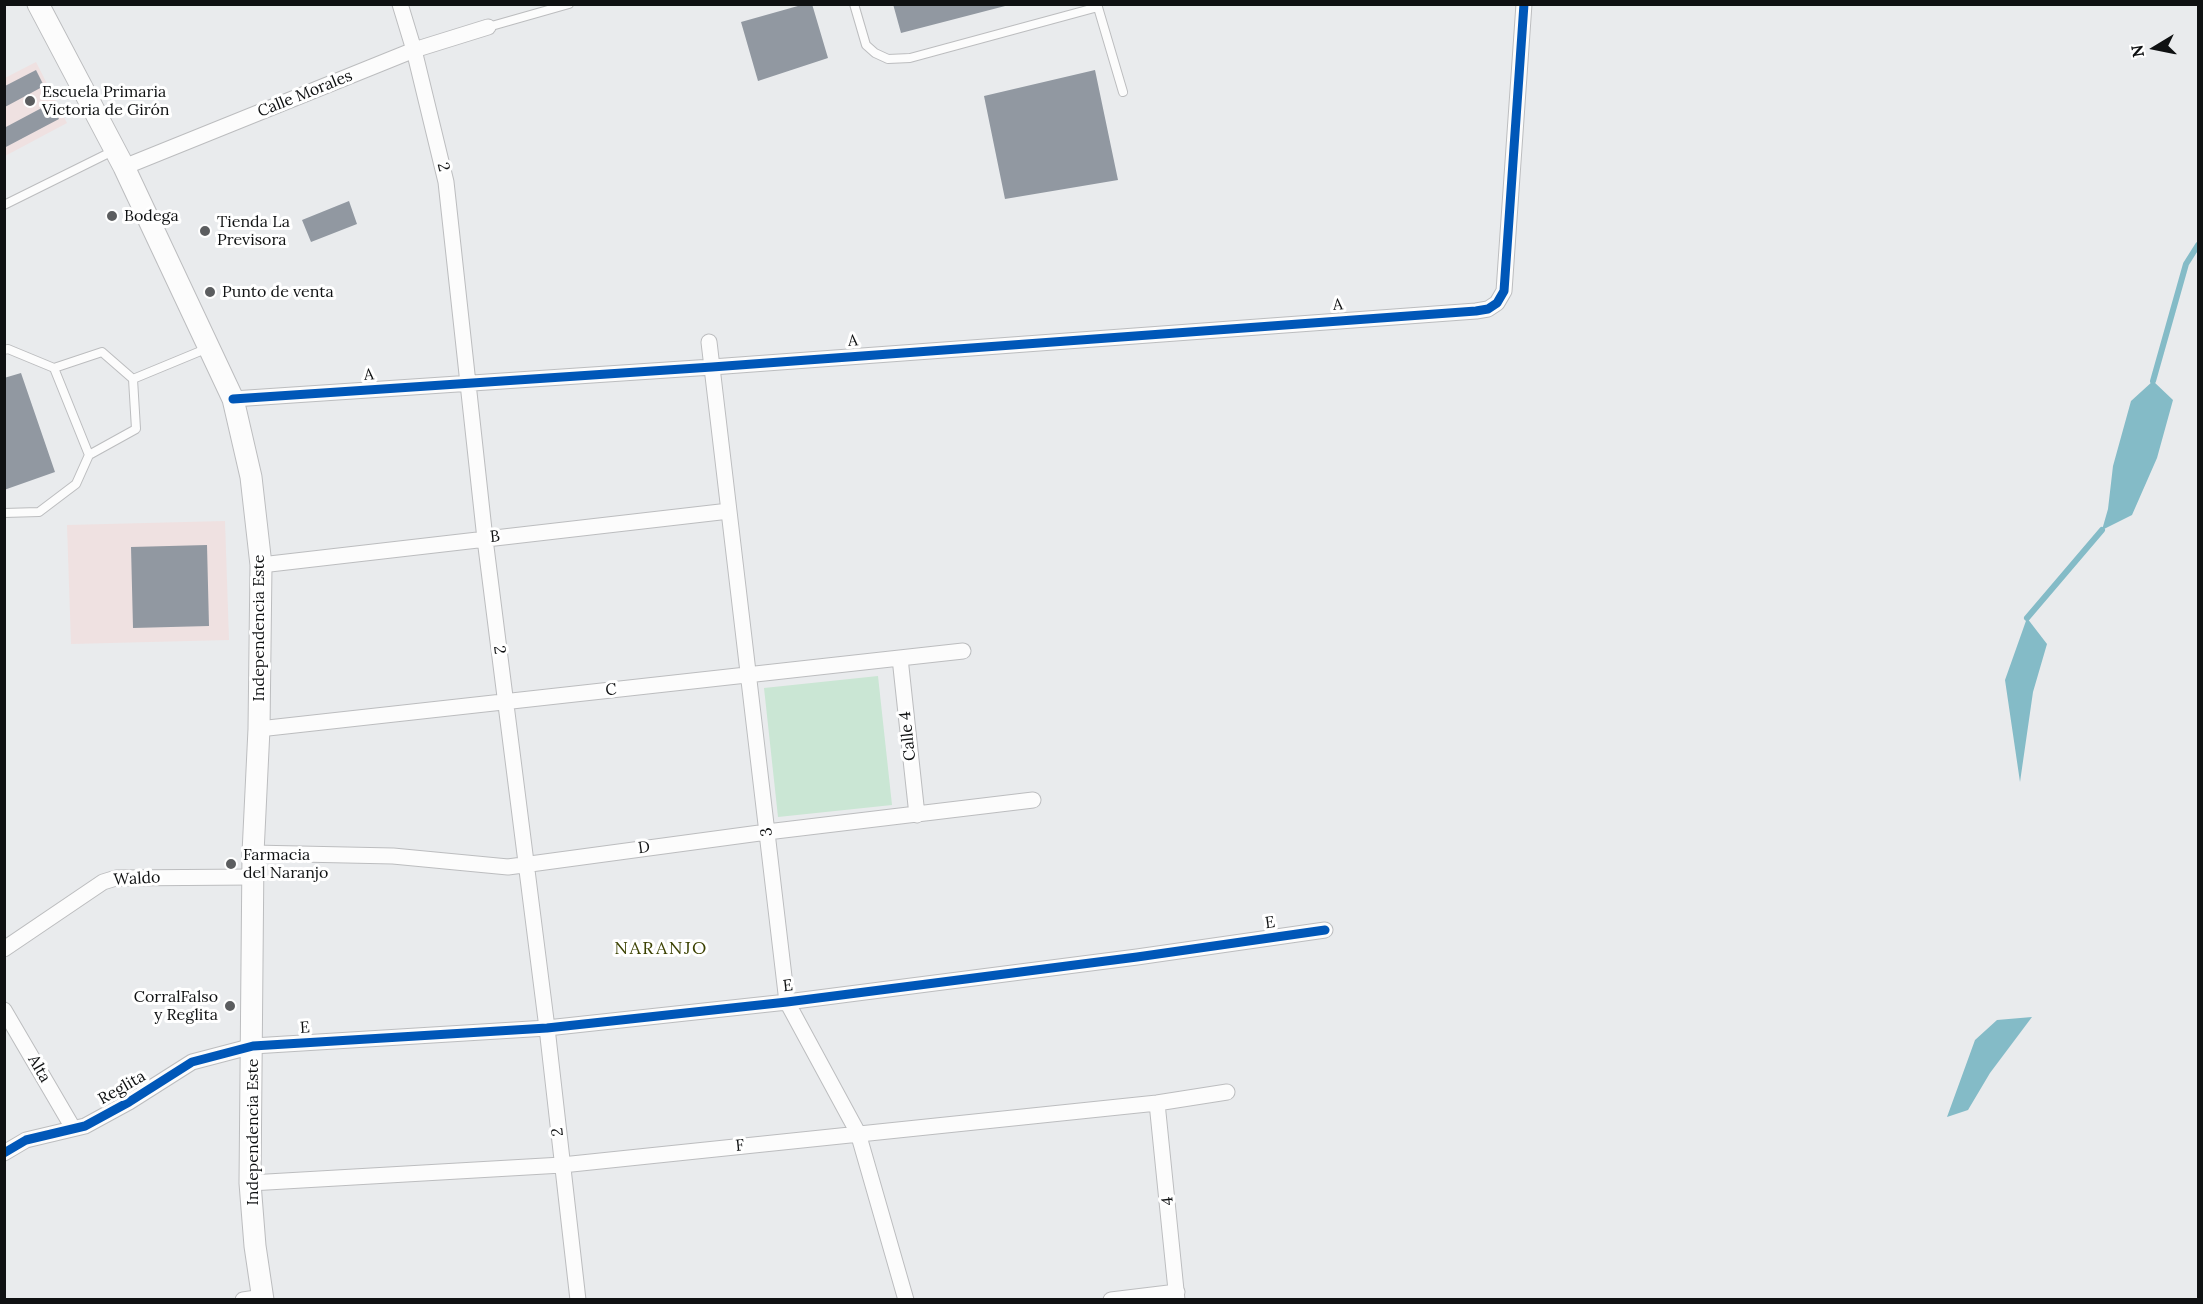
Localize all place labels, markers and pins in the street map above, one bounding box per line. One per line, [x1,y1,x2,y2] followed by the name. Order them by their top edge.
[42,82,170,120] place label: Escuela Primaria Victoria de Girón
[23,94,37,108] marker: Escuela Primaria Victoria de Girón
[124,206,179,226] place label: Bodega
[105,209,119,223] marker: Bodega
[217,212,290,250] place label: Tienda La Previsora
[198,224,212,238] marker: Tienda La Previsora
[222,282,334,302] place label: Punto de venta
[203,285,217,299] marker: Punto de venta
[243,845,328,883] place label: Farmacia del Naranjo
[224,857,238,871] marker: Farmacia del Naranjo
[134,987,218,1025] place label: CorralFalso y Reglita
[223,999,237,1013] marker: CorralFalso y Reglita

